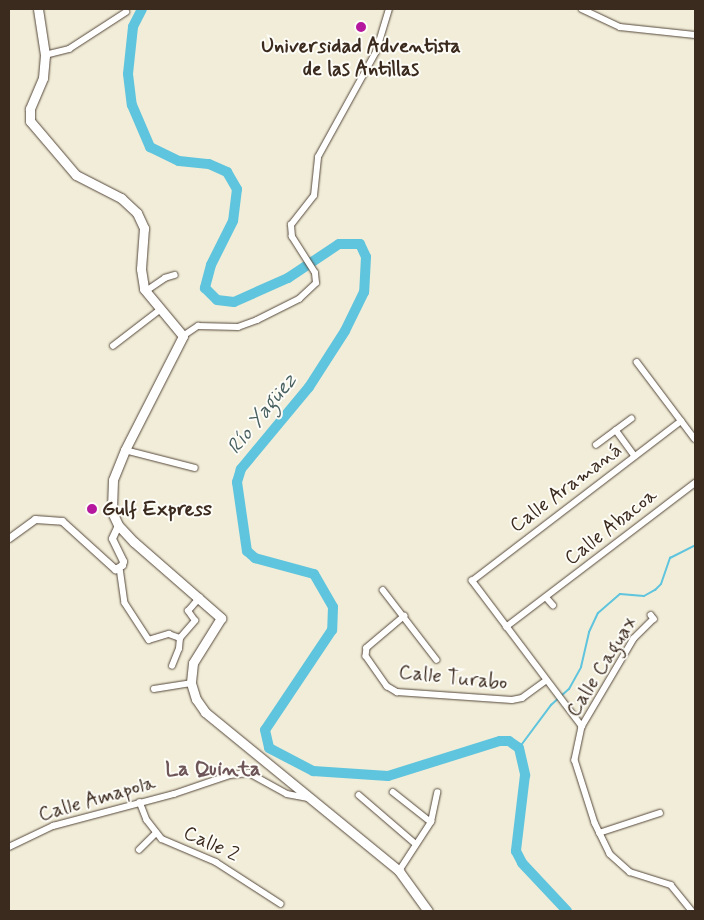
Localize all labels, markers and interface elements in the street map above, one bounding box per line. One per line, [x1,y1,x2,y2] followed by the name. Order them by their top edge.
[355,21,367,33] marker: Universidad Adventista de las Antillas
[262,35,460,82] place label: Universidad Adventista de las Antillas
[222,368,302,460] water label: Río Yagüez
[505,438,627,538] street label: Calle Aramaná
[561,484,661,570] street label: Calle Abacoa
[102,497,210,521] place label: Gulf Express
[86,503,98,515] marker: Gulf Express
[562,613,642,721] street label: Calle Caguax
[401,661,505,695] street label: Calle Turabo
[166,756,260,782] district label: La Quinta
[37,771,157,827] street label: Calle Amapola
[180,821,242,867] street label: Calle 2

